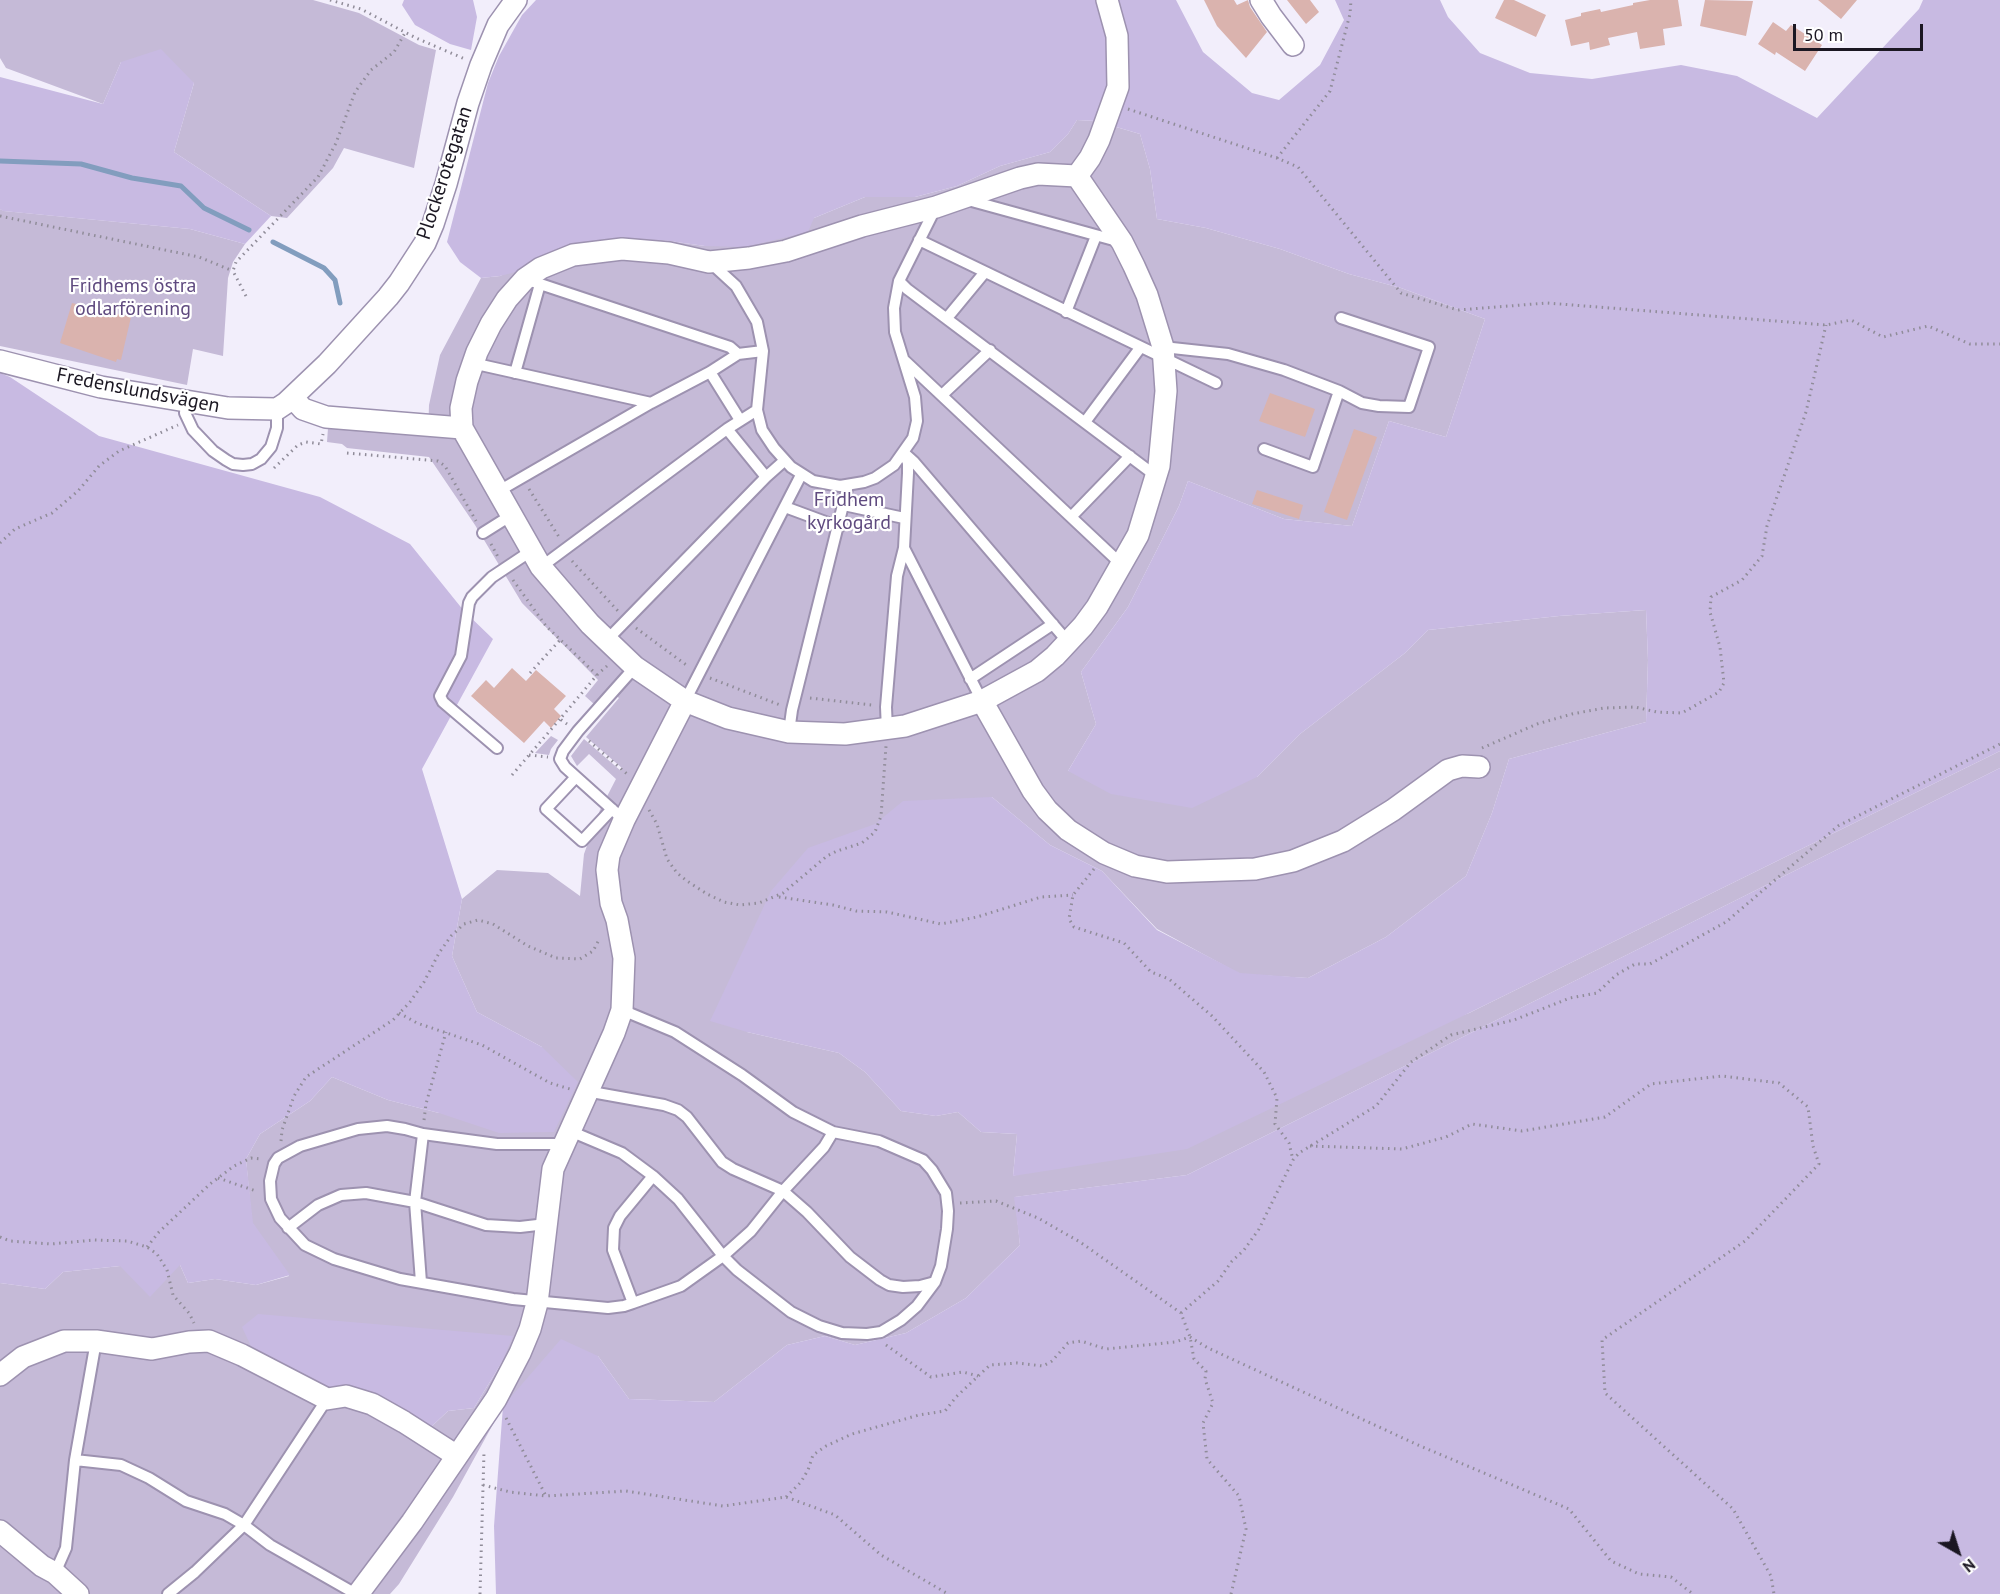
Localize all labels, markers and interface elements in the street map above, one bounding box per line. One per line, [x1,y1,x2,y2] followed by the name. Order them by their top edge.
[1796,12,1926,50] scale bar
[1804,23,1843,46] text: 50 m
[412,103,478,243] street label: Plockerotegatan
[70,274,196,321] park label: Fridhems östra odlarförening
[54,363,222,419] street label: Fredenslundsvägen
[807,488,891,535] park label: Fridhem kyrkogård
[1928,1522,1988,1582] north arrow
[1959,1555,1980,1577] text: N

